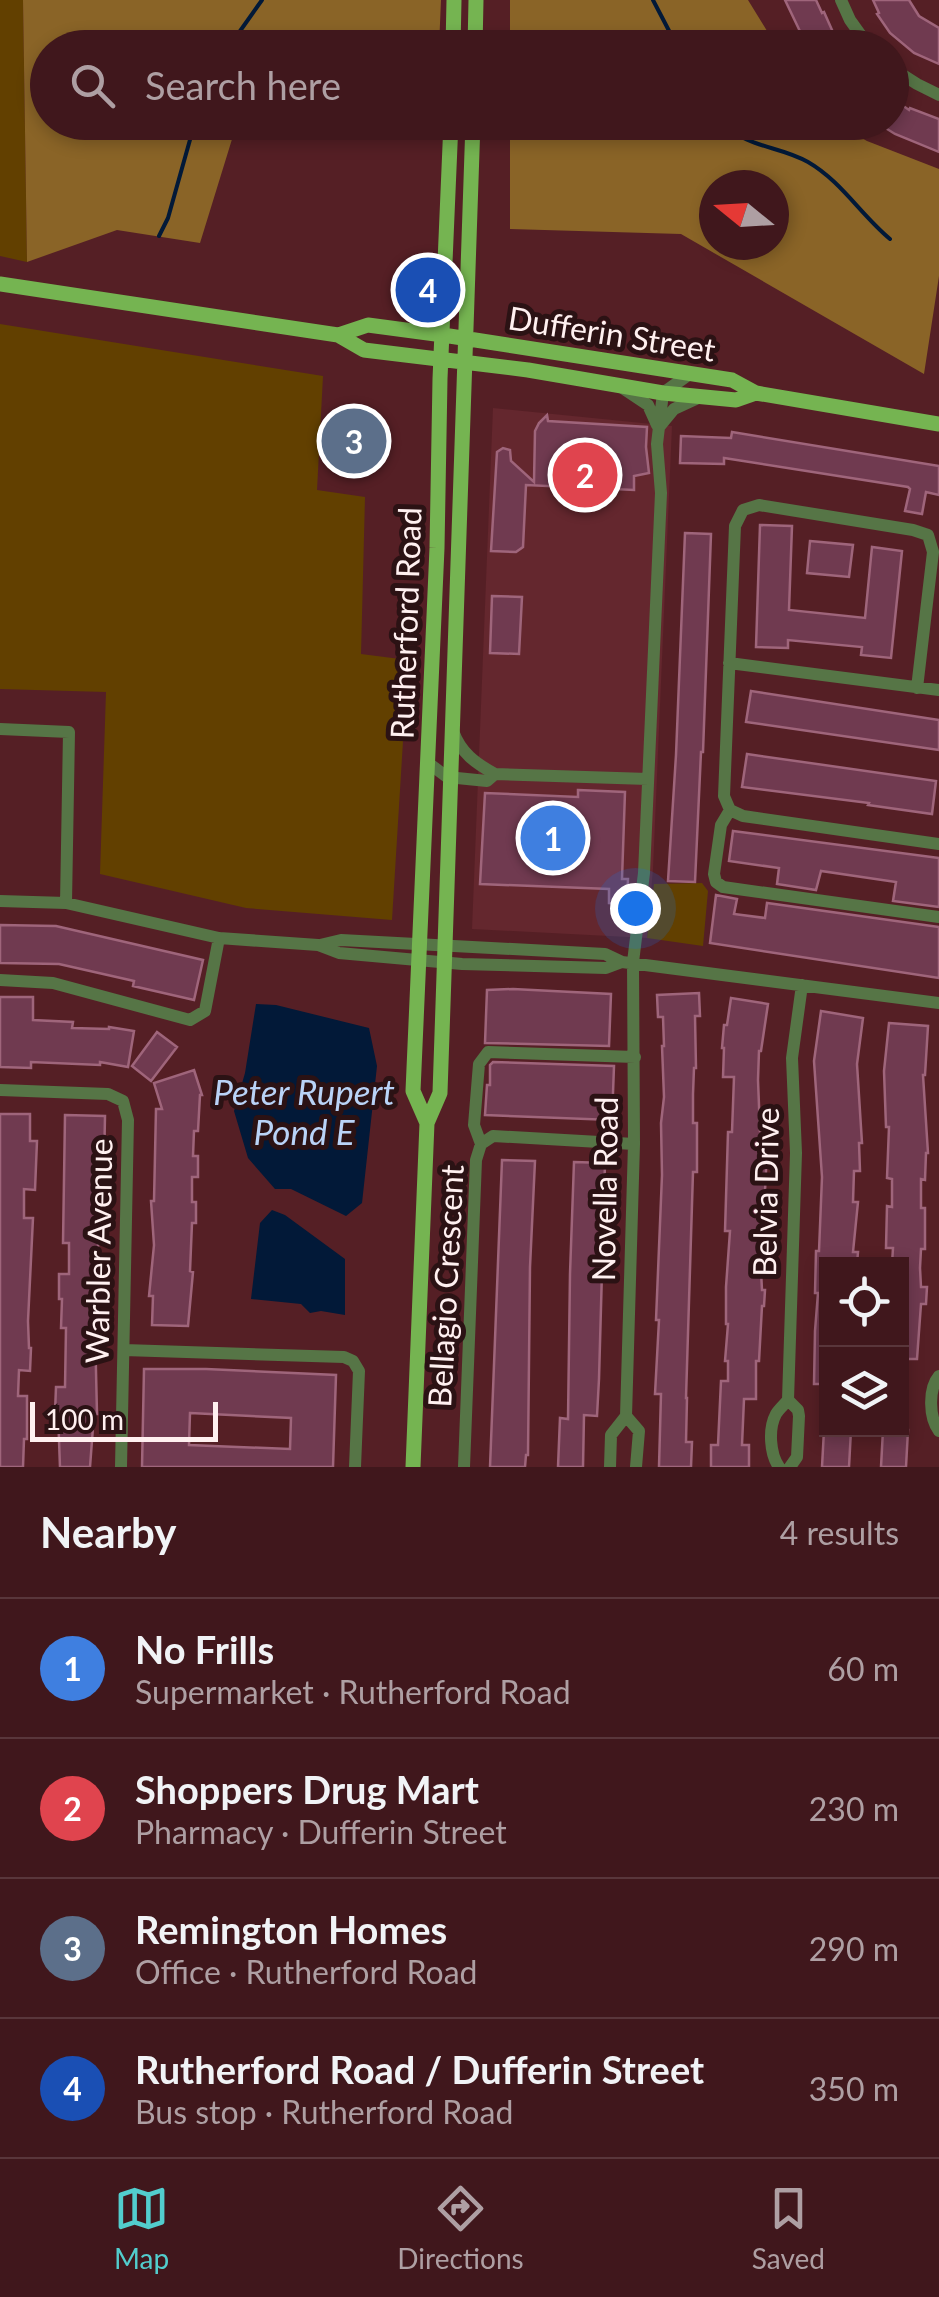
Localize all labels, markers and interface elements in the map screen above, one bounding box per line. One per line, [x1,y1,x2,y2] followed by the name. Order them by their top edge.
[30,30,909,140] search box
[65,58,120,113] icon: search
[145,62,341,108] text: Search here
[699,170,789,260] north arrow
[396,252,460,328] pin: 4
[506,297,719,369] street label: Dufferin Street
[322,404,386,478] pin: 3
[552,438,618,512] pin: 2
[381,506,429,740] street label: Rutherford Road
[520,800,586,876] pin: 1
[610,883,661,934] your location
[213,1070,395,1152] water label: Peter Rupert Pond E
[583,1096,625,1282] street label: Novella Road
[744,1107,786,1277] street label: Belvia Drive
[77,1138,119,1364] street label: Warbler Avenue
[419,1163,471,1408] street label: Bellagio Crescent
[819,1257,909,1437] map controls
[819,1257,909,1347] button: locate
[819,1347,909,1437] button: layers
[30,1397,218,1442] scale bar
[45,1402,124,1436] text: 100 m
[40,1507,177,1557] text: Nearby
[780,1513,899,1552] text: 4 results
[135,1626,274,1672] text: No Frills
[63,1649,82,1688] text: 1
[827,1649,899,1688] text: 60 m
[135,1672,571,1711] text: Supermarket · Rutherford Road
[135,1766,479,1812] text: Shoppers Drug Mart
[63,1789,82,1828] text: 2
[809,1789,899,1828] text: 230 m
[135,1812,507,1851] text: Pharmacy · Dufferin Street
[135,1906,447,1952] text: Remington Homes
[63,1929,82,1968] text: 3
[809,1929,899,1968] text: 290 m
[135,1952,478,1991] text: Office · Rutherford Road
[135,2046,704,2092] text: Rutherford Road / Dufferin Street
[63,2069,82,2108] text: 4
[809,2069,899,2108] text: 350 m
[135,2092,513,2131] text: Bus stop · Rutherford Road
[114,2181,169,2275] tab: Map
[397,2181,524,2275] tab: Directions
[752,2181,825,2275] tab: Saved

